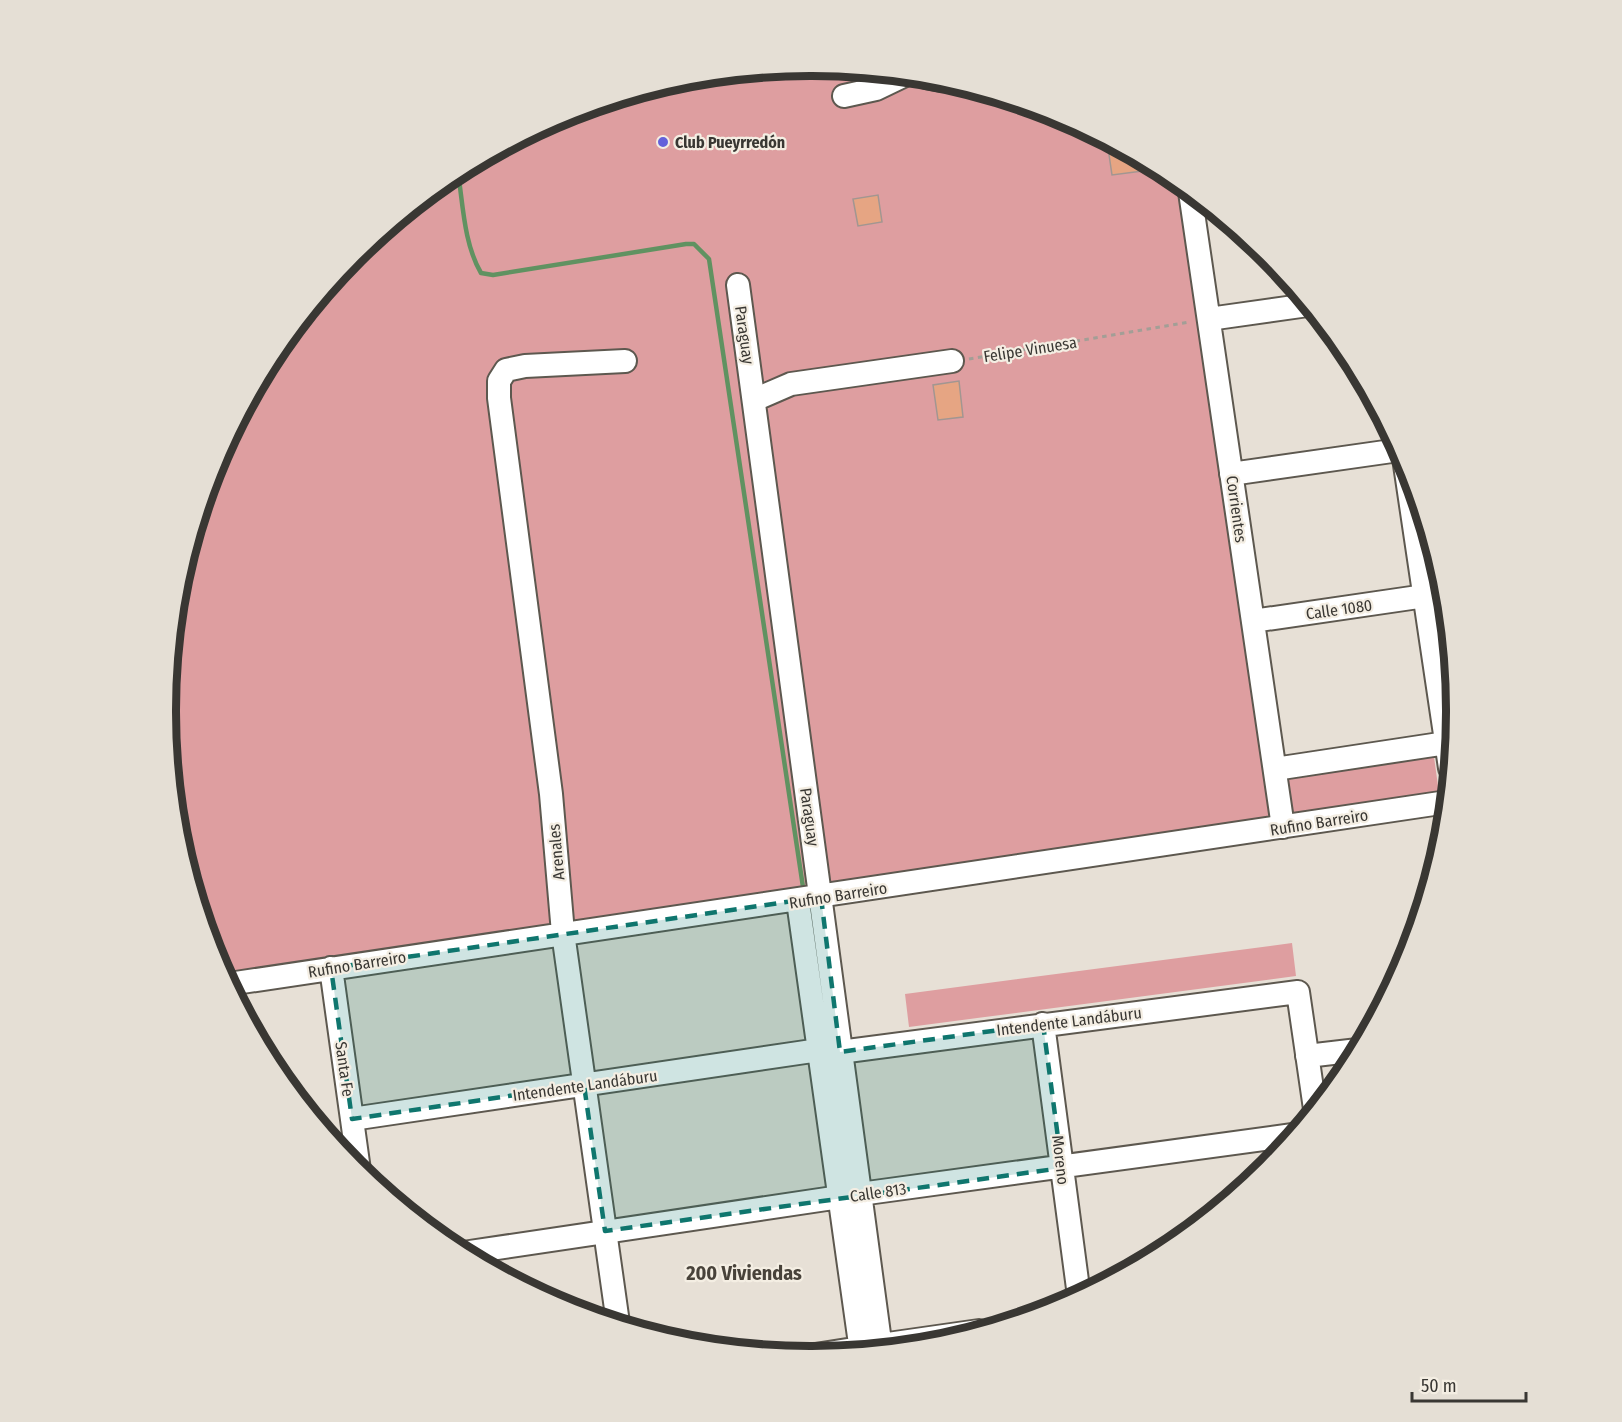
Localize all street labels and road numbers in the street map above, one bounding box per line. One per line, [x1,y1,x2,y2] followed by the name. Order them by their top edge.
[731,305,758,366] street label: Paraguay
[982,333,1078,366] street label: Felipe Vinuesa
[1222,474,1251,544] street label: Corrientes
[1305,595,1373,624] street label: Calle 1080
[796,787,823,848] street label: Paraguay
[1269,805,1369,840] street label: Rufino Barreiro
[545,823,568,881] street label: Arenales
[788,878,888,913] street label: Rufino Barreiro
[307,947,407,982] street label: Rufino Barreiro
[995,1003,1143,1040] street label: Intendente Landáburu
[331,1040,358,1098] street label: Santa Fe
[511,1066,659,1105] street label: Intendente Landáburu
[1048,1134,1073,1186] street label: Moreno
[849,1179,907,1206] street label: Calle 813

